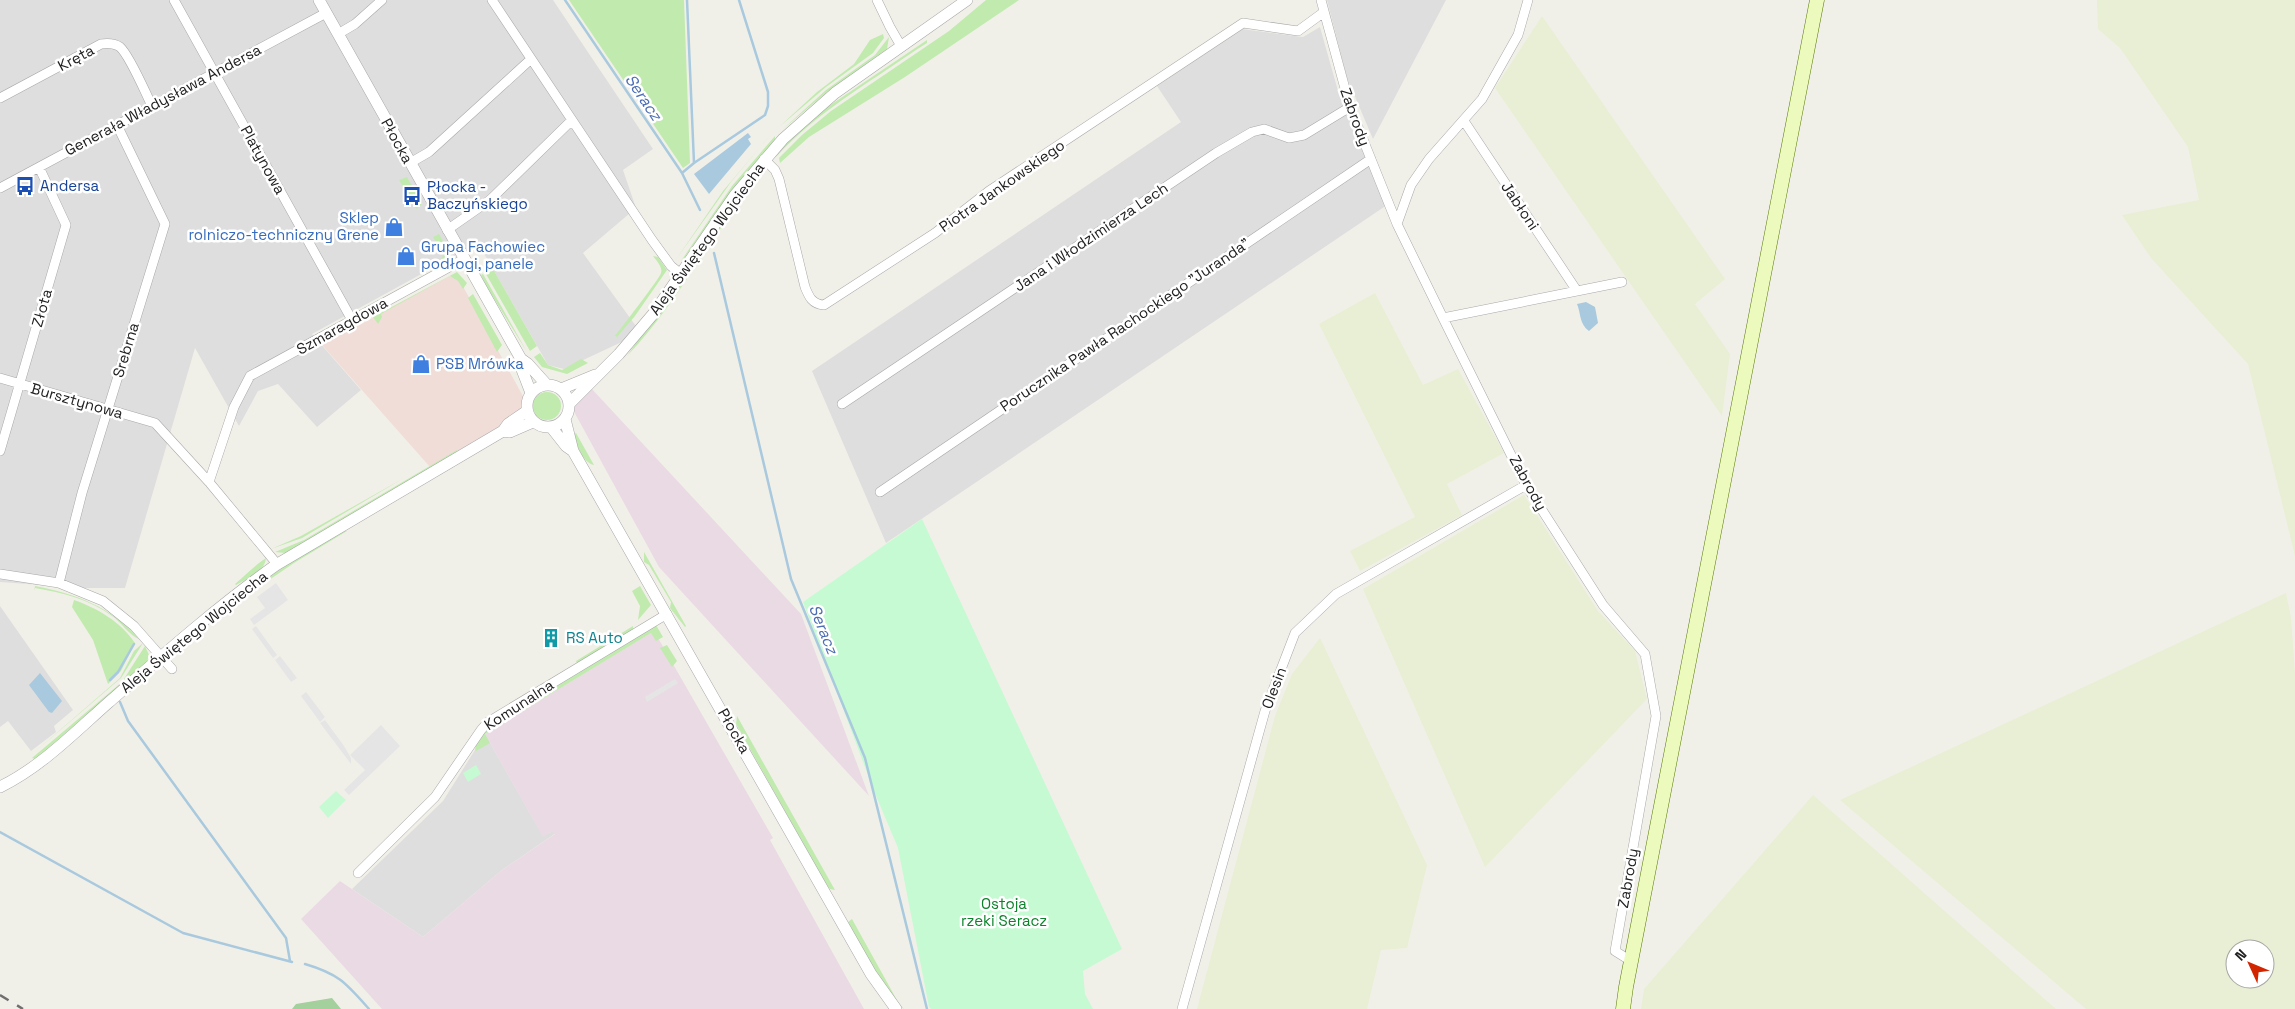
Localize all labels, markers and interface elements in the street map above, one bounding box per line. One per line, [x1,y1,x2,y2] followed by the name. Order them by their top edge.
[61,39,265,160] street label: Generała Władysława Andersa
[54,40,98,75] street label: Kręta
[620,70,668,126] water label: Seracz
[1336,85,1375,148] street label: Zabrody
[377,115,418,167] street label: Płocka
[237,122,290,198] street label: Platynowa
[935,135,1068,236] street label: Piotra Jankowskiego
[645,158,769,319] street label: Aleja Świętego Wojciecha
[14,175,36,197] bus stop icon: Andersa
[40,176,100,195] place label: Andersa
[427,177,528,213] place label: Płocka - Baczyńskiego
[1010,178,1171,295] street label: Jana i Włodzimierza Lech
[1497,178,1544,234] street label: Jabłoni
[401,185,423,207] bus stop icon: Płocka - Baczyńskiego
[188,208,379,244] place label: Sklep rolniczo-techniczny Grene
[383,216,405,238] shop icon: Sklep rolniczo-techniczny Grene
[996,234,1253,416] street label: Porucznika Pawła Rachockiego "Juranda"
[421,237,545,273] place label: Grupa Fachowiec podłogi, panele
[395,245,417,267] shop icon: Grupa Fachowiec podłogi, panele
[27,286,56,329] street label: Złota
[293,293,391,358] street label: Szmaragdowa
[108,320,143,380] street label: Srebrna
[410,353,432,375] shop icon: PSB Mrówka
[436,354,524,373] place label: PSB Mrówka
[29,378,126,423] street label: Bursztynowa
[1505,452,1551,514] street label: Zabrody
[116,566,271,697] street label: Aleja Świętego Wojciecha
[804,601,844,659] water label: Seracz
[540,627,562,649] building icon: RS Auto
[566,628,623,647] place label: RS Auto
[1257,664,1290,711] street label: Olesin
[480,675,558,734] street label: Komunalna
[714,705,755,757] street label: Płocka
[1613,847,1642,909] street label: Zabrody
[961,894,1047,930] park label: Ostoja rzeki Seracz
[2225,939,2275,989] north arrow
[2231,945,2250,965] text: N

